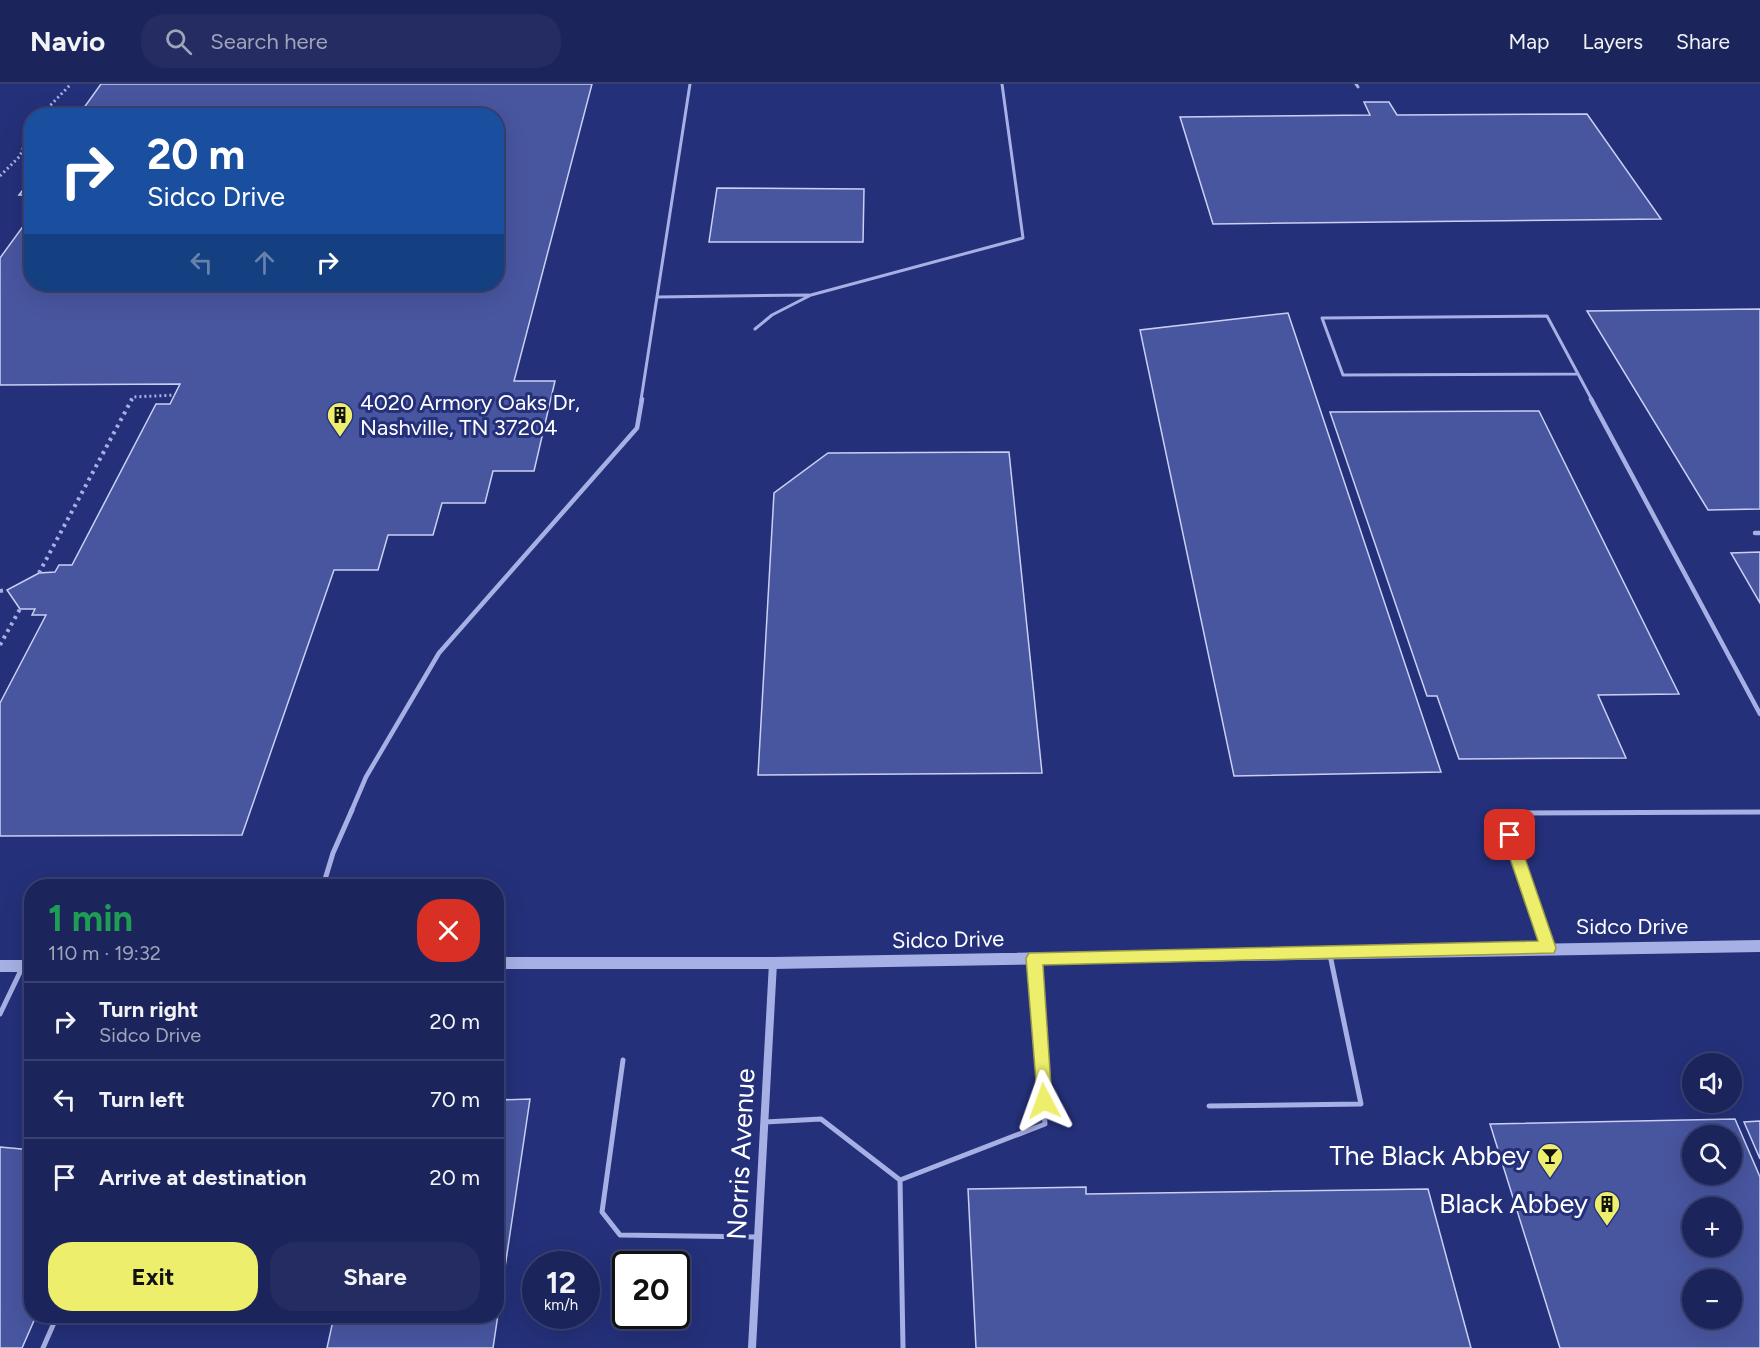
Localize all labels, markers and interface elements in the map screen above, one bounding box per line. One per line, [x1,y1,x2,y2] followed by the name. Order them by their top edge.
[141,14,561,68] search box
[30,24,105,58] text: Navio
[162,25,195,58] icon: search
[210,28,328,55] text: Search here
[1509,29,1549,54] text: Map
[1582,29,1643,54] text: Layers
[1676,29,1730,54] text: Share
[147,129,245,180] text: 20 m
[48,132,126,210] icon: right
[147,180,285,213] text: Sidco Drive
[185,246,218,279] icon: left
[248,246,281,279] icon: ahead
[311,246,344,279] icon: right
[360,389,580,441] place label: 4020 Armory Oaks Dr, Nashville, TN 37204
[325,400,355,438] building icon: 4020 Armory Oaks Dr, Nashville, TN 37204
[1484,809,1535,860] pin
[1493,818,1526,851] icon: arrive
[48,897,133,940] text: 1 min
[417,899,480,962] button: close
[1576,913,1688,940] street label: Sidco Drive
[892,925,1004,954] street label: Sidco Drive
[48,941,161,965] text: 110 m · 19:32
[99,996,198,1023] text: Turn right
[48,1005,81,1038] icon: right
[429,1008,480,1035] text: 20 m
[99,1023,201,1047] text: Sidco Drive
[1682,1053,1742,1329] map controls
[1682,1053,1742,1113] button: sound
[720,1067,761,1241] street label: Norris Avenue
[1012,1069,1076,1133] position arrow
[48,1083,81,1116] icon: left
[99,1086,185,1113] text: Turn left
[430,1086,480,1113] text: 70 m
[1682,1125,1742,1185] button: search
[1330,1139,1530,1172] place label: The Black Abbey
[1535,1141,1565,1179] bar icon: The Black Abbey
[48,1161,81,1194] icon: arrive
[99,1164,307,1191] text: Arrive at destination
[429,1164,480,1191] text: 20 m
[1439,1187,1588,1220] place label: Black Abbey
[1592,1189,1622,1227] building icon: Black Abbey
[1682,1197,1742,1257] button: +
[48,1242,258,1311] button: Exit
[270,1242,480,1311] button: Share
[612,1251,690,1329] speed limit sign: 20
[546,1264,576,1301] text: 12
[1682,1269,1742,1329] button: −
[544,1296,578,1314] text: km/h

